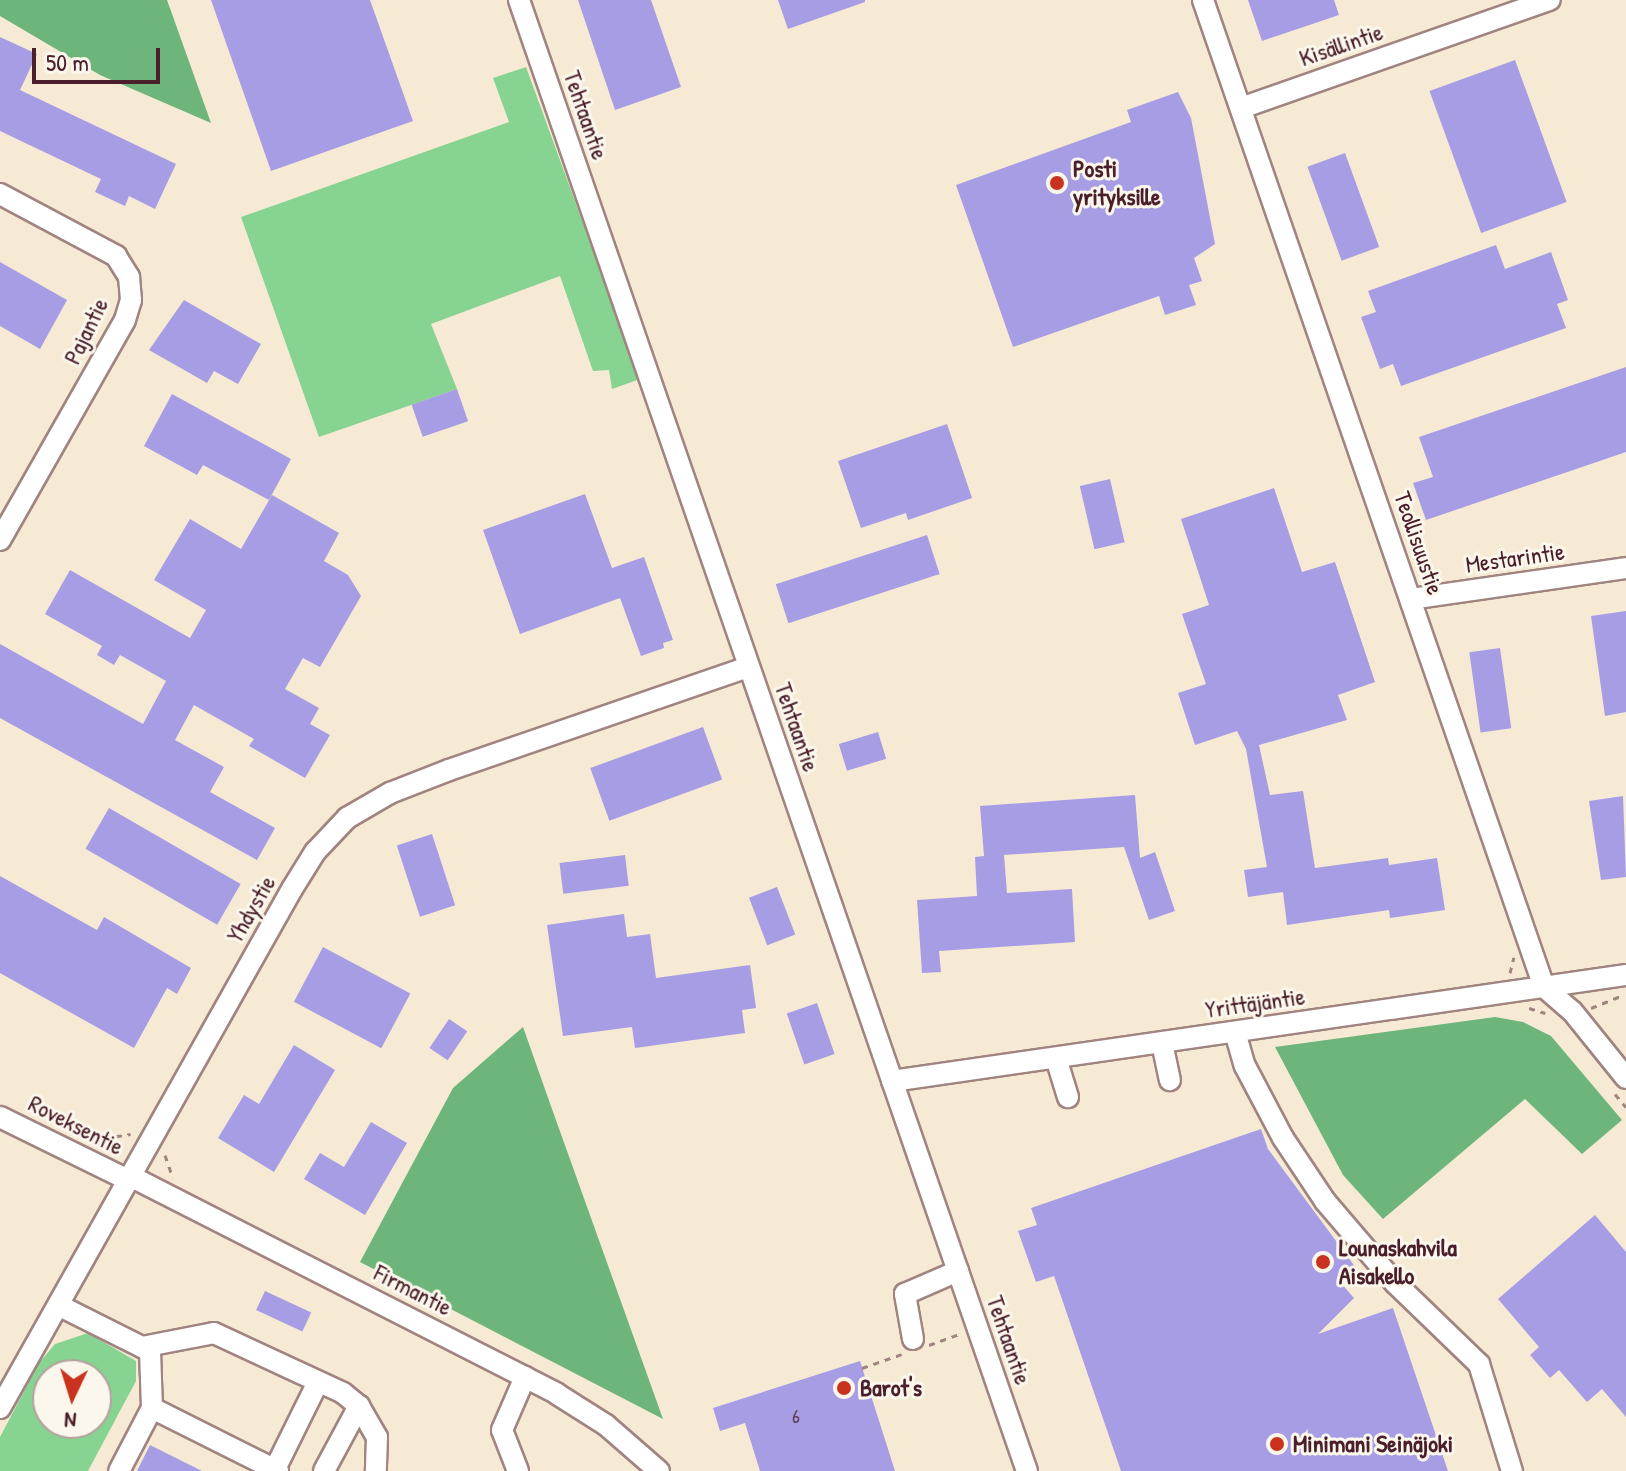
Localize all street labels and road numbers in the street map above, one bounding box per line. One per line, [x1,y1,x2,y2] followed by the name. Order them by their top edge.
[1295,17,1387,73] street label: Kisällintie
[557,67,615,163] street label: Tehtaantie
[58,293,114,369] street label: Pajantie
[1388,488,1450,598] street label: Teollisuustie
[1464,537,1566,579] street label: Mestarintie
[768,679,826,775] street label: Tehtaantie
[220,870,282,948] street label: Yhdystie
[1203,982,1307,1024] street label: Yrittäjäntie
[24,1089,128,1161] street label: Roveksentie
[369,1258,457,1322] street label: Firmantie
[980,1292,1038,1388] street label: Tehtaantie

